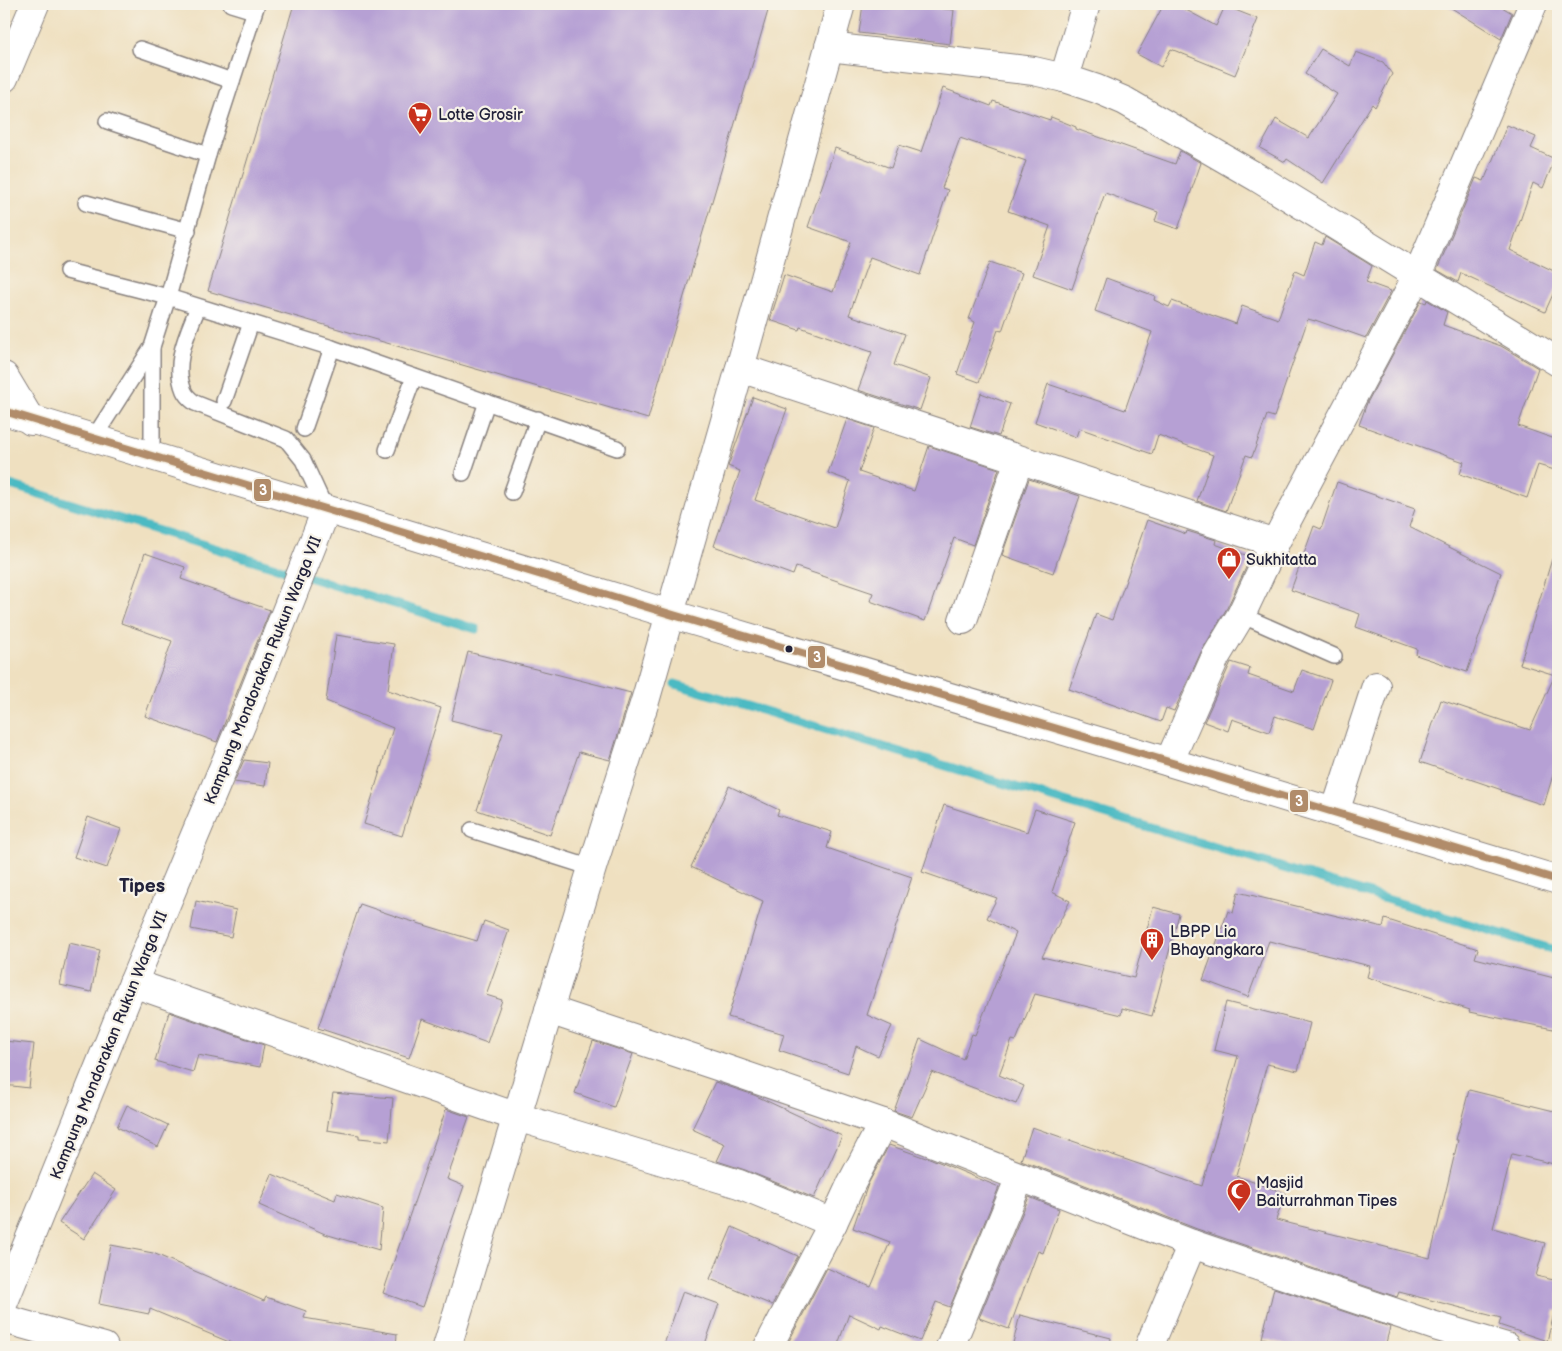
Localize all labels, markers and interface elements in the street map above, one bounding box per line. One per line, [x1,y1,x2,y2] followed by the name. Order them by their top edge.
[407,101,433,135] supermarket icon: Lotte Grosir
[438,106,523,125] place label: Lotte Grosir
[253,478,272,502] line badge: 3
[259,482,267,499] text: 3
[201,534,326,807] street label: Kampung Mondorakan Rukun Warga VII
[1216,546,1242,580] shop icon: Sukhitatta
[1246,551,1317,570] place label: Sukhitatta
[784,644,794,654] unlabelled marker
[807,645,826,669] line badge: 3
[813,649,821,666] text: 3
[1289,789,1309,813] line badge: 3
[1295,793,1303,810] text: 3
[119,875,165,898] district label: Tipes
[47,909,172,1182] street label: Kampung Mondorakan Rukun Warga VII
[1170,923,1264,960] place label: LBPP Lia Bhayangkara
[1139,927,1165,961] building icon: LBPP Lia Bhayangkara
[1256,1174,1397,1211] place label: Masjid Baiturrahman Tipes
[1226,1178,1252,1212] mosque icon: Masjid Baiturrahman Tipes

